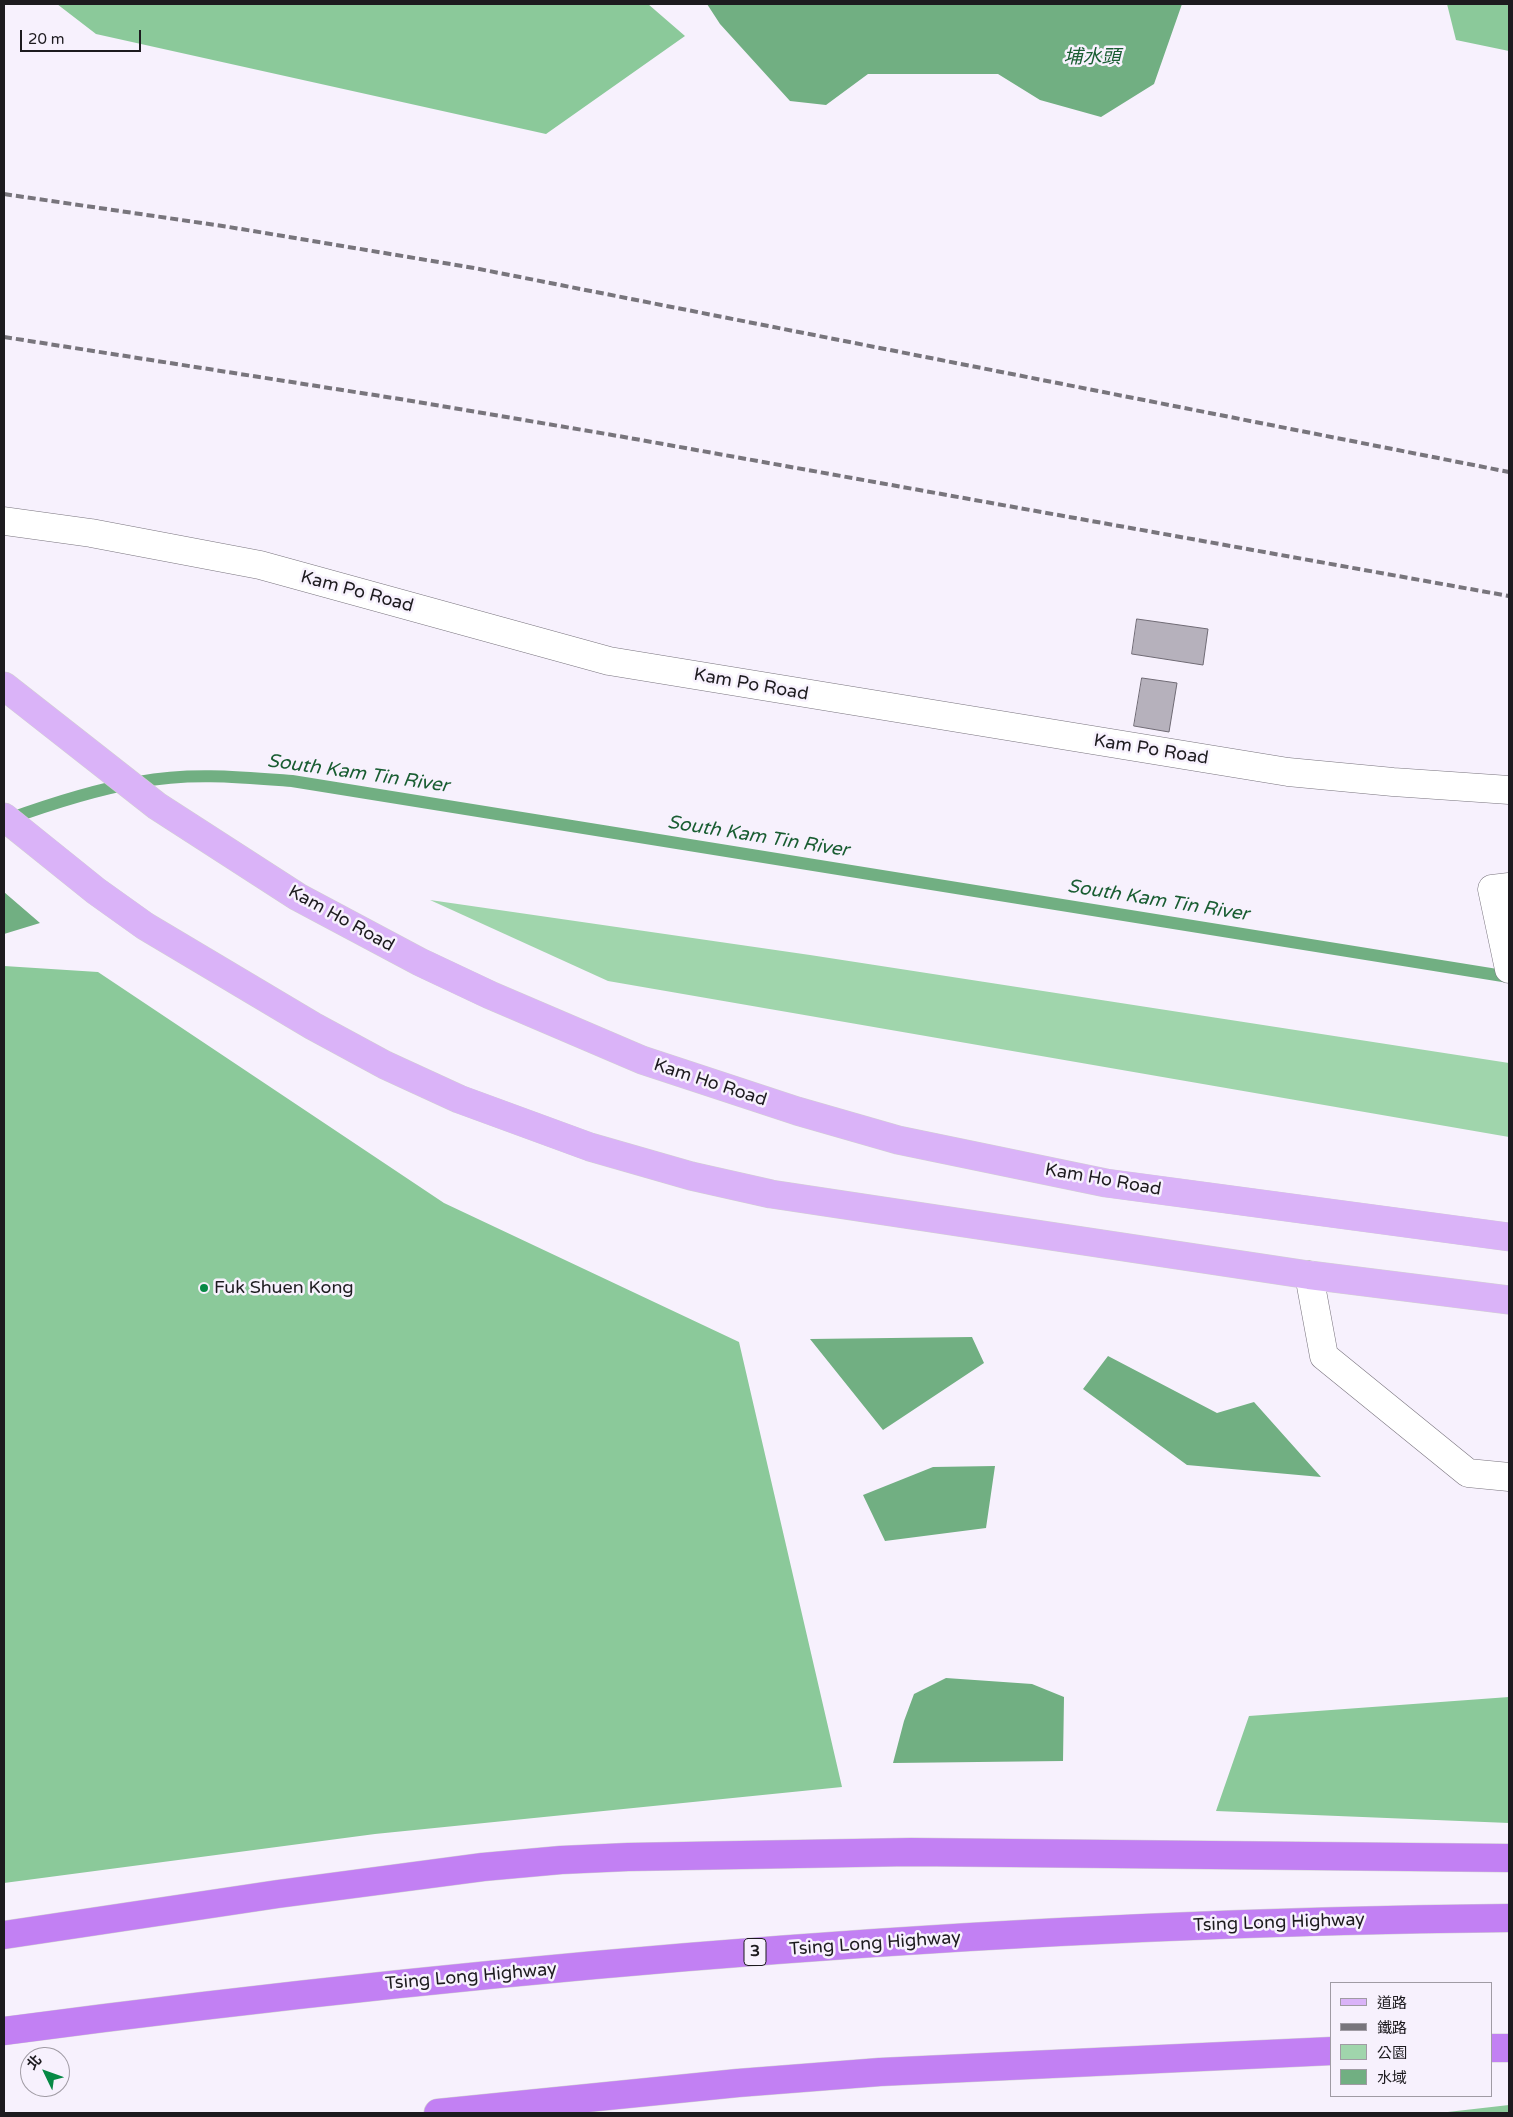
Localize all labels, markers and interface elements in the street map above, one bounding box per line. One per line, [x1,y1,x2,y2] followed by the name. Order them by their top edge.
[22,20,144,52] scale bar
[28,30,65,48] text: 20 m
[1064,47,1120,69] water label: 埔水頭
[298,567,416,617] street label: Kam Po Road
[692,664,810,706] street label: Kam Po Road
[1092,730,1210,770] street label: Kam Po Road
[266,750,450,798] water label: South Kam Tin River
[666,811,850,863] water label: South Kam Tin River
[1066,875,1250,927] water label: South Kam Tin River
[284,881,398,957] street label: Kam Ho Road
[651,1055,769,1111] street label: Kam Ho Road
[1043,1159,1163,1201] street label: Kam Ho Road
[214,1277,354,1299] place label: Fuk Shuen Kong
[198,1282,210,1294] marker: Fuk Shuen Kong
[1193,1909,1365,1937] street label: Tsing Long Highway
[789,1927,961,1961] street label: Tsing Long Highway
[744,1938,766,1965] road number: 3
[384,1959,558,1995] street label: Tsing Long Highway
[1330,1982,1493,2097] legend
[1377,1994,1407,2012] text: 道路
[1377,2019,1407,2037] text: 鐵路
[1377,2044,1407,2062] text: 公園
[20,2047,70,2097] north arrow
[23,2051,45,2073] text: 北
[1377,2069,1407,2087] text: 水域

